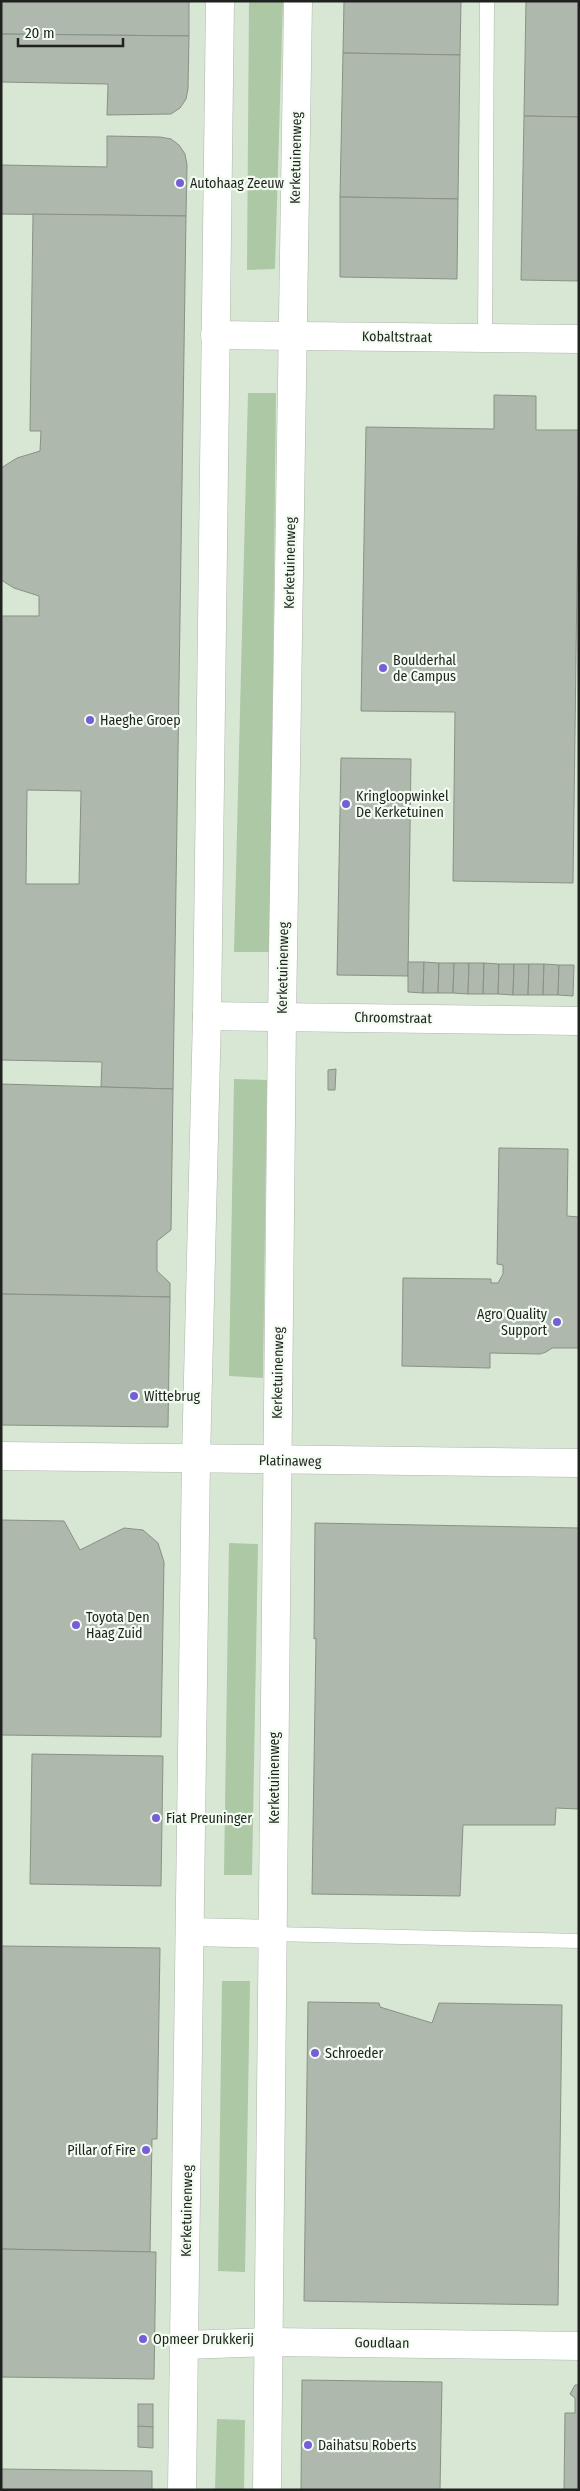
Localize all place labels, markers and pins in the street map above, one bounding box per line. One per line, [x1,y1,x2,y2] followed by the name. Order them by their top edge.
[190,175,284,192] place label: Autohaag Zeeuw
[174,177,186,189] marker: Autohaag Zeeuw
[393,652,456,685] place label: Boulderhal de Campus
[377,662,389,674] marker: Boulderhal de Campus
[100,712,181,729] place label: Haeghe Groep
[84,714,96,726] marker: Haeghe Groep
[356,788,449,821] place label: Kringloopwinkel De Kerketuinen
[340,798,352,810] marker: Kringloopwinkel De Kerketuinen
[477,1306,548,1339] place label: Agro Quality Support
[551,1316,563,1328] marker: Agro Quality Support
[144,1388,201,1405] place label: Wittebrug
[128,1390,140,1402] marker: Wittebrug
[86,1609,150,1642] place label: Toyota Den Haag Zuid
[70,1619,82,1631] marker: Toyota Den Haag Zuid
[166,1810,252,1827] place label: Fiat Preuninger
[150,1812,162,1824] marker: Fiat Preuninger
[325,2045,384,2062] place label: Schroeder
[309,2047,321,2059] marker: Schroeder
[67,2142,136,2159] place label: Pillar of Fire
[140,2144,152,2156] marker: Pillar of Fire
[153,2331,254,2348] place label: Opmeer Drukkerij
[137,2333,149,2345] marker: Opmeer Drukkerij
[318,2437,416,2454] place label: Daihatsu Roberts
[302,2439,314,2451] marker: Daihatsu Roberts

